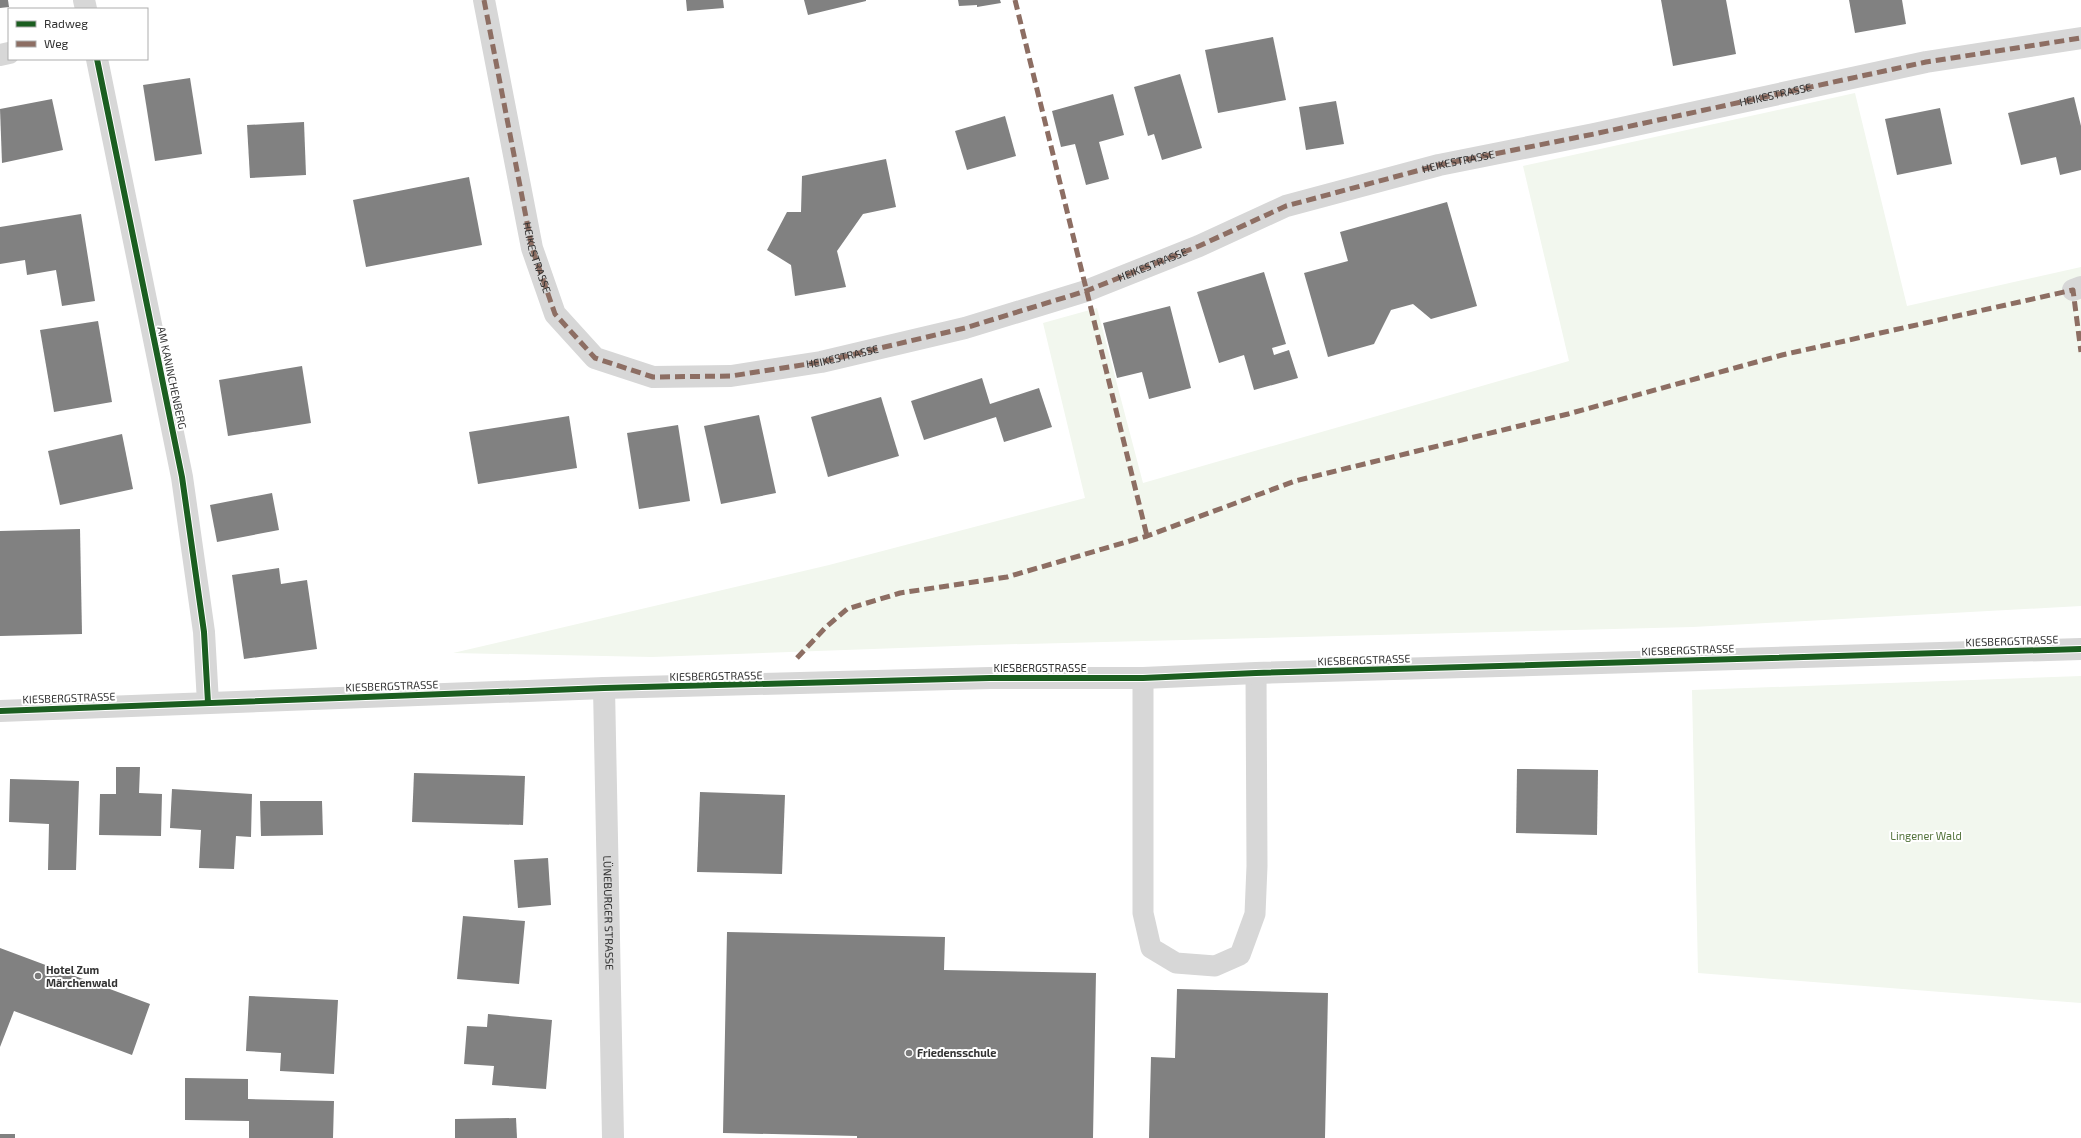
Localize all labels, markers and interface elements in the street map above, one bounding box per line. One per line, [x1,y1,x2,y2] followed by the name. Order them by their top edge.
[8,8,148,60] legend
[44,16,88,30] text: Radweg
[44,36,69,50] text: Weg
[1738,80,1813,108] street label: HEIKESTRASSE
[1421,147,1496,175] street label: HEIKESTRASSE
[521,221,554,295] street label: HEIKESTRASSE
[1115,244,1189,284] street label: HEIKESTRASSE
[155,325,190,431] street label: AM KANINCHENBERG
[805,342,880,370] street label: HEIKESTRASSE
[1965,632,2059,649] street label: KIESBERGSTRASSE
[1641,641,1735,658] street label: KIESBERGSTRASSE
[1317,651,1411,668] street label: KIESBERGSTRASSE
[993,661,1087,674] street label: KIESBERGSTRASSE
[669,668,763,683] street label: KIESBERGSTRASSE
[345,677,439,694] street label: KIESBERGSTRASSE
[22,689,116,706] street label: KIESBERGSTRASSE
[1890,829,1962,842] park label: Lingener Wald
[601,855,617,970] street label: LÜNEBURGER STRASSE
[46,963,118,989] place label: Hotel Zum Märchenwald
[33,971,43,981] marker: Hotel Zum Märchenwald
[917,1046,997,1059] place label: Friedensschule
[904,1048,914,1058] marker: Friedensschule

